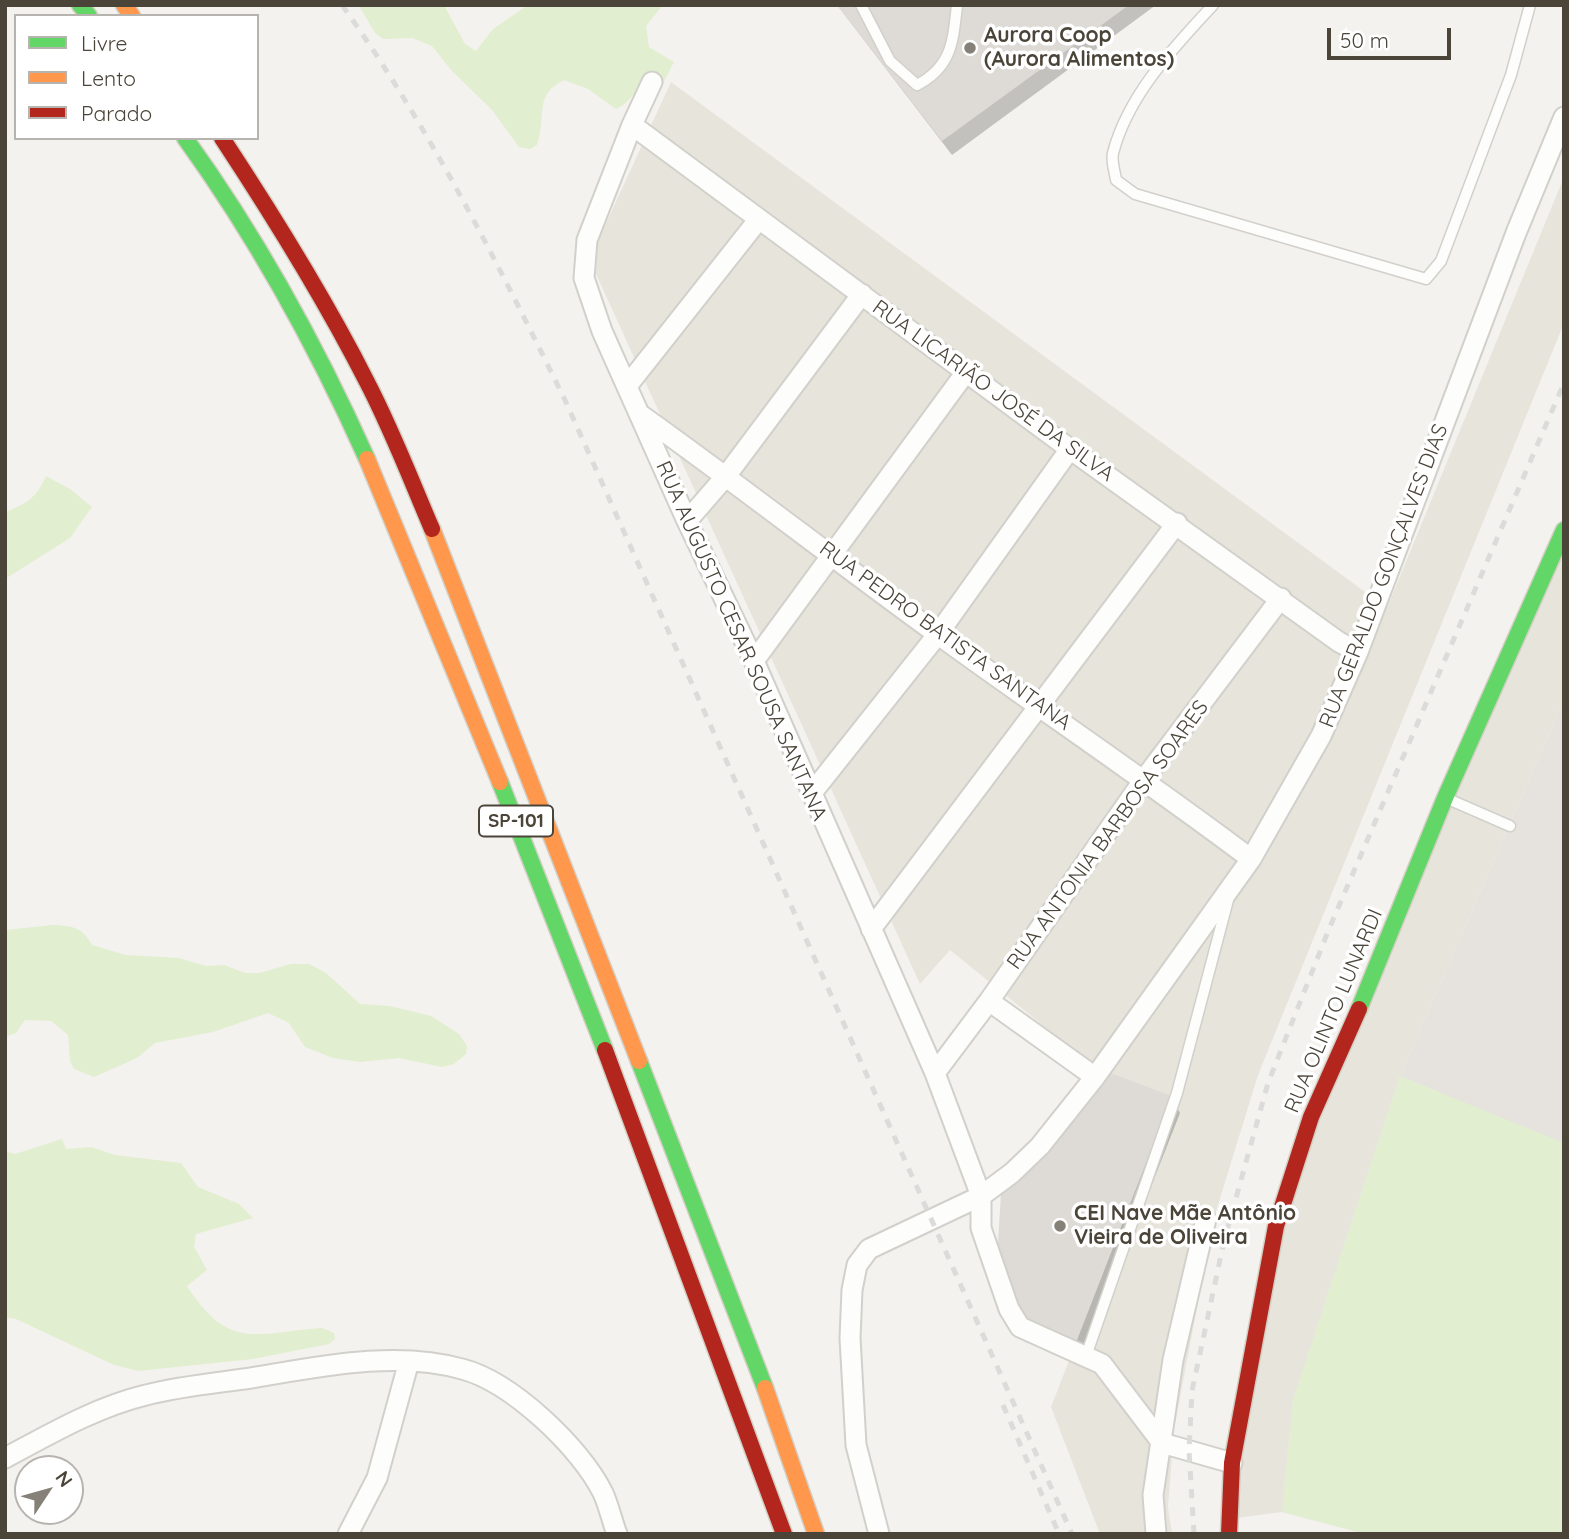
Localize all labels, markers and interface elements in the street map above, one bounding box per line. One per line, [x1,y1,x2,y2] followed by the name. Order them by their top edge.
[14,14,259,140] legend
[1331,14,1455,58] scale bar
[984,23,1174,73] place label: Aurora Coop (Aurora Alimentos)
[1340,27,1389,53] text: 50 m
[81,30,127,56] text: Livre
[962,40,978,56] marker: Aurora Coop (Aurora Alimentos)
[81,65,136,91] text: Lento
[81,100,152,126] text: Parado
[867,295,1119,487] street label: RUA LICARIÃO JOSÉ DA SILVA
[1314,421,1454,731] street label: RUA GERALDO GONÇALVES DIAS
[650,457,832,825] street label: RUA AUGUSTO CESAR SOUSA SANTANA
[814,536,1076,736] street label: RUA PEDRO BATISTA SANTANA
[1002,696,1214,974] street label: RUA ANTONIA BARBOSA SOARES
[479,806,553,836] road number: SP-101
[1280,905,1388,1117] street label: RUA OLINTO LUNARDI
[1074,1201,1296,1251] place label: CEI Nave Mãe Antônio Vieira de Oliveira
[1052,1218,1068,1234] marker: CEI Nave Mãe Antônio Vieira de Oliveira
[14,1455,84,1525] north arrow
[51,1466,78,1492] text: N

